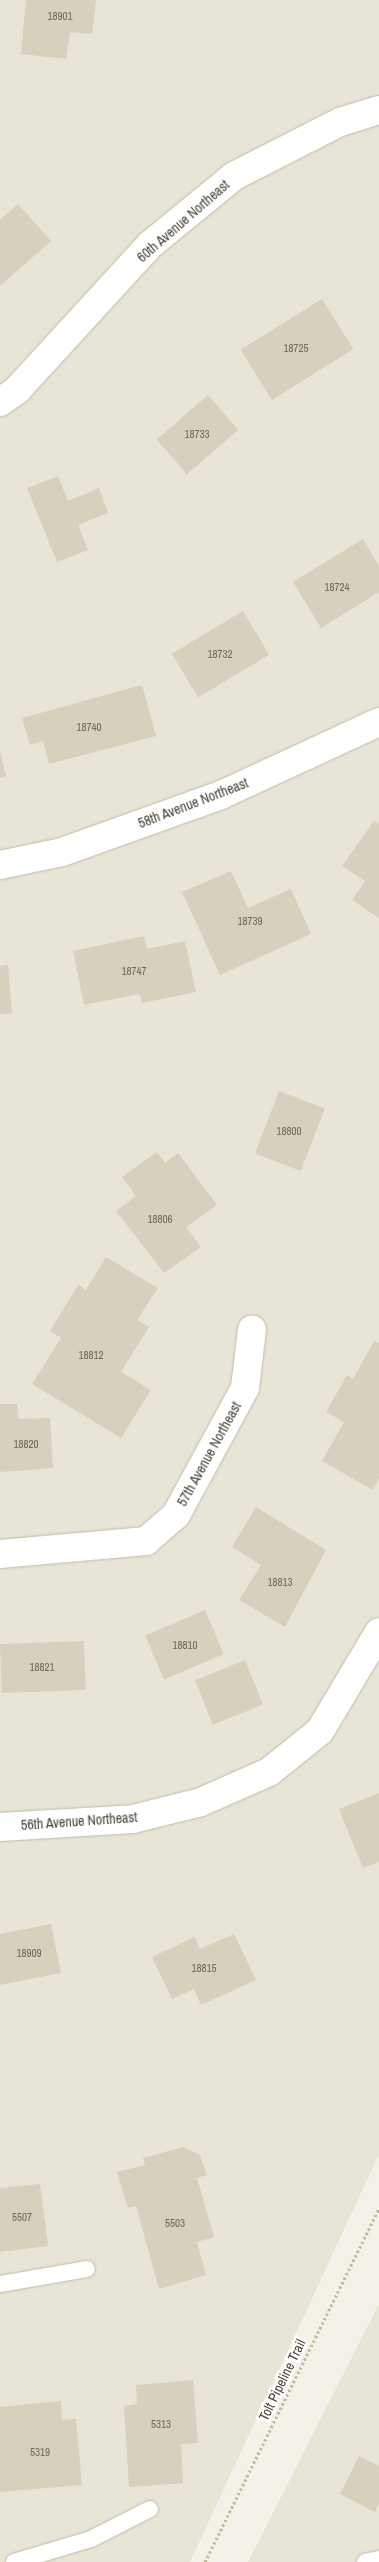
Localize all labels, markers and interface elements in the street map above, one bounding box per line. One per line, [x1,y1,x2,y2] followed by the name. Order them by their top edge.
[47,9,73,23] house number: 18901
[133,176,233,266] street label: 60th Avenue Northeast
[283,341,309,355] house number: 18725
[184,427,210,441] house number: 18733
[324,580,350,594] house number: 18724
[207,647,233,661] house number: 18732
[76,720,102,734] house number: 18740
[135,774,251,832] street label: 58th Avenue Northeast
[237,914,263,928] house number: 18739
[121,964,147,978] house number: 18747
[276,1124,302,1138] house number: 18800
[147,1212,173,1226] house number: 18806
[78,1348,104,1362] house number: 18812
[173,1399,245,1509] street label: 57th Avenue Northeast
[13,1437,39,1451] house number: 18820
[267,1575,293,1589] house number: 18813
[172,1638,198,1652] house number: 18810
[29,1660,55,1674] house number: 18821
[20,1809,138,1833] street label: 56th Avenue Northeast
[16,1946,42,1960] house number: 18909
[191,1961,217,1975] house number: 18815
[12,2210,32,2224] house number: 5507
[165,2216,185,2230] house number: 5503
[255,2336,309,2424] street label: Tolt Pipeline Trail
[151,2417,171,2431] house number: 5313
[30,2445,50,2459] house number: 5319

